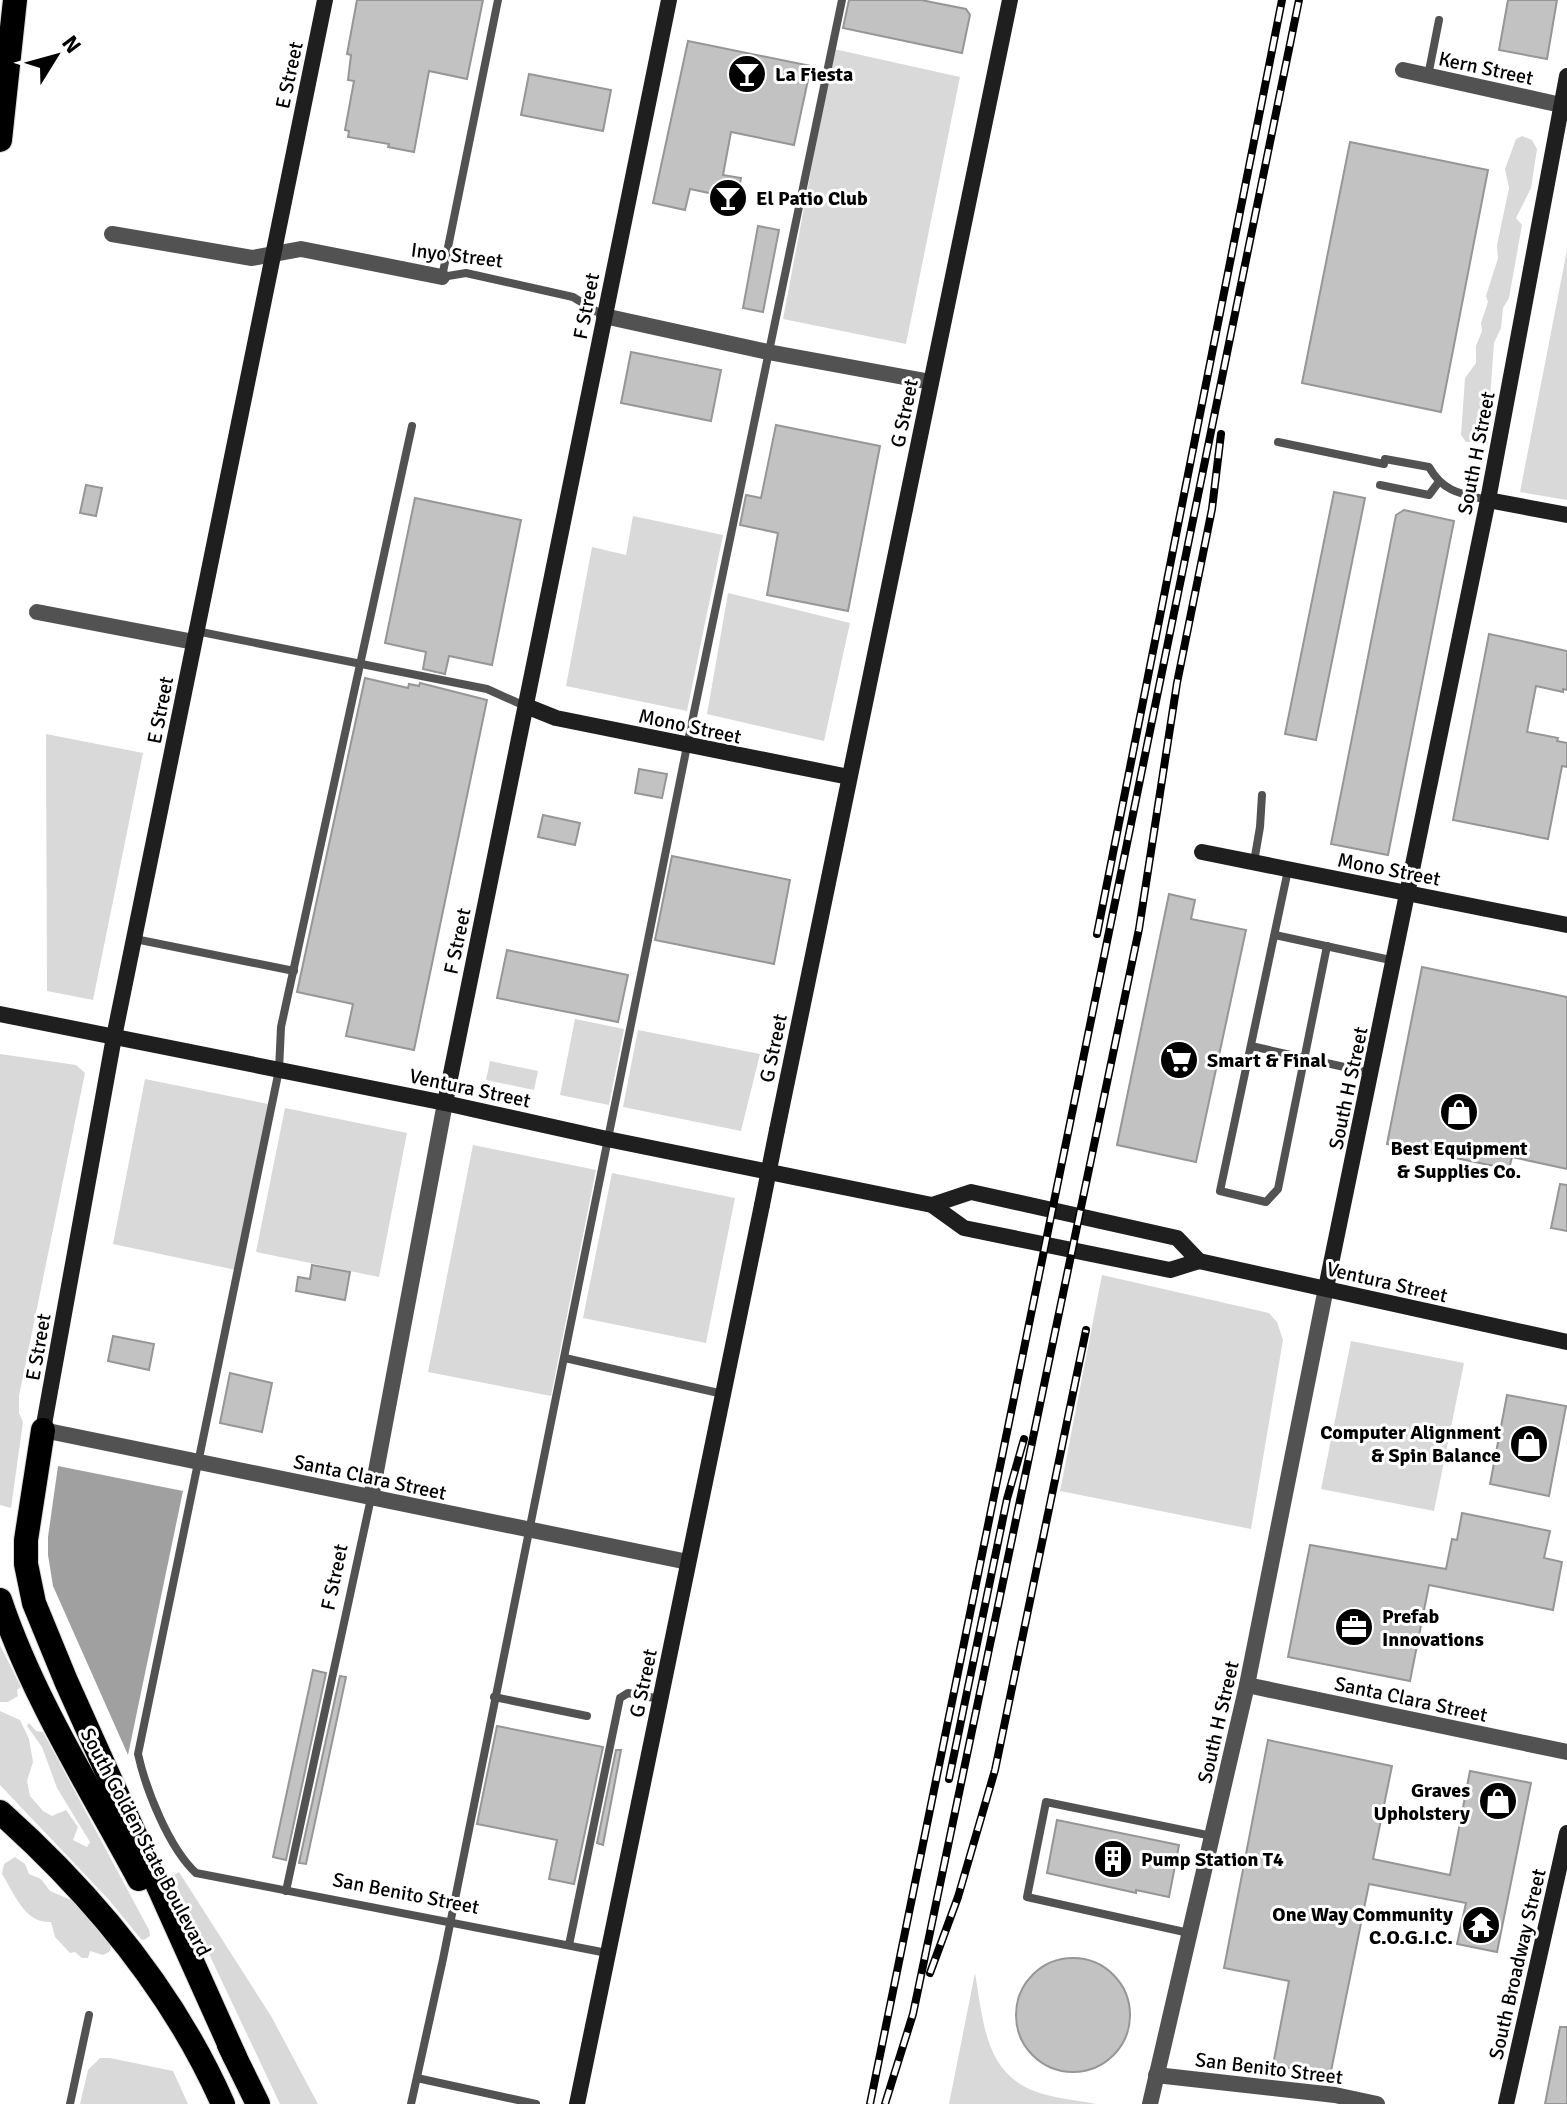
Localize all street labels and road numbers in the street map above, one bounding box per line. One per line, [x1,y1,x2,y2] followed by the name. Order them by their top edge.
[270,39,309,111] street label: E Street
[1436,46,1536,91] street label: Kern Street
[410,237,504,274] street label: Inyo Street
[568,271,605,341] street label: F Street
[885,377,924,450] street label: G Street
[1452,389,1501,517] street label: South H Street
[142,674,179,746] street label: E Street
[636,703,744,750] street label: Mono Street
[1335,847,1443,892] street label: Mono Street
[438,906,477,976] street label: F Street
[754,1012,793,1085] street label: G Street
[1323,1024,1374,1152] street label: South H Street
[407,1063,533,1114] street label: Ventura Street
[1324,1256,1450,1309] street label: Ventura Street
[20,1312,57,1383] street label: E Street
[291,1449,449,1506] street label: Santa Clara Street
[315,1542,354,1612] street label: F Street
[624,1647,663,1720] street label: G Street
[1192,1659,1245,1786] street label: South H Street
[1332,1671,1490,1728] street label: Santa Clara Street
[75,1724,216,1961] street label: South Golden State Boulevard
[1483,1866,1552,2062] street label: South Broadway Street
[331,1867,481,1920] street label: San Benito Street
[1194,2047,1344,2090] street label: San Benito Street

